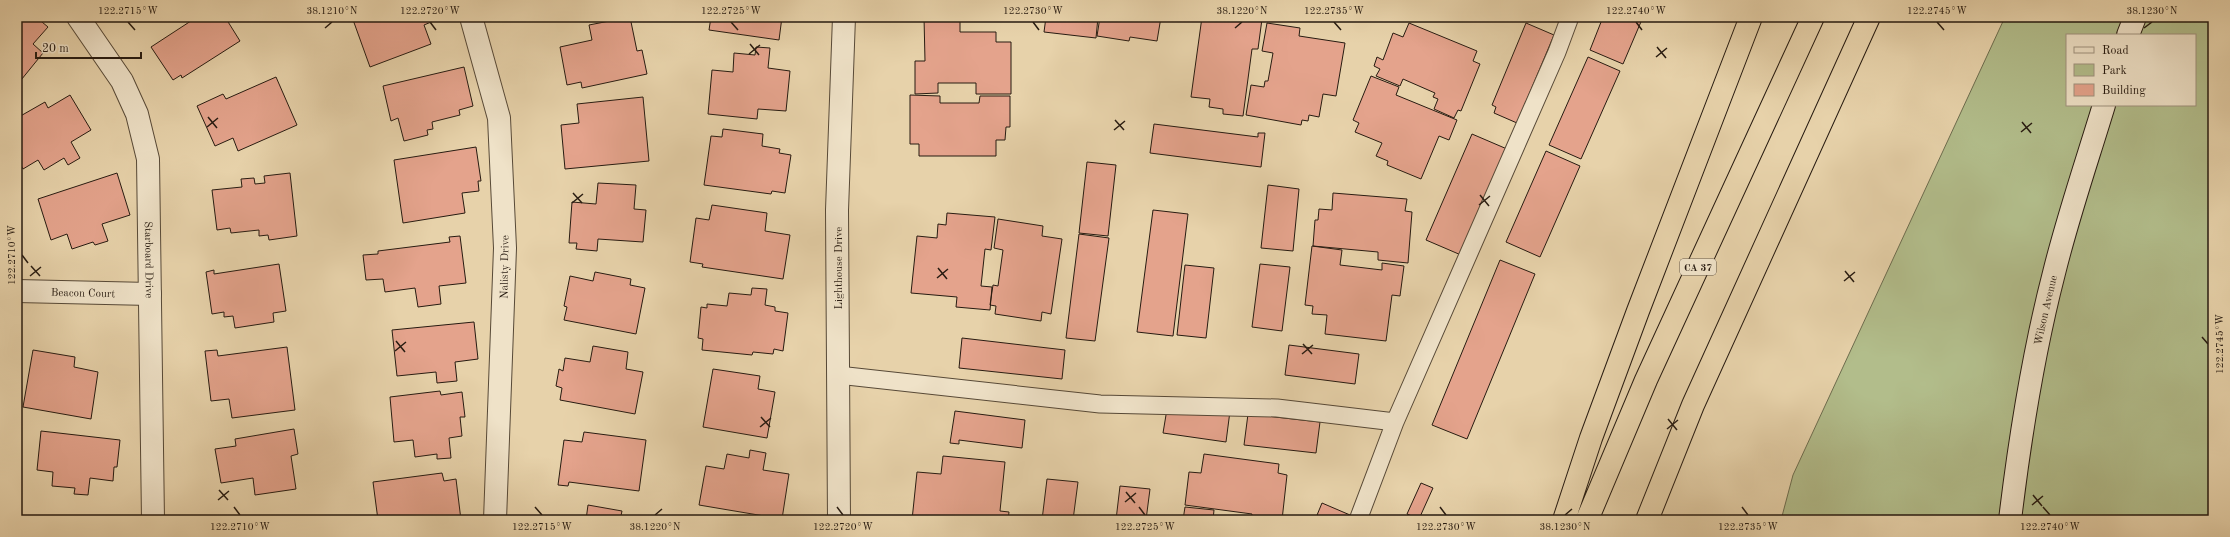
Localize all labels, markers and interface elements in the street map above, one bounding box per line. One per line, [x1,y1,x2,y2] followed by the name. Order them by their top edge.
[98,6,158,16] text: 122.2715°W
[306,6,358,16] text: 38.1210°N
[400,6,460,16] text: 122.2720°W
[701,6,761,16] text: 122.2725°W
[1003,6,1063,16] text: 122.2730°W
[1216,6,1268,16] text: 38.1220°N
[1304,6,1364,16] text: 122.2735°W
[1606,6,1666,16] text: 122.2740°W
[1907,6,1967,16] text: 122.2745°W
[2126,6,2178,16] text: 38.1230°N
[36,34,141,60] scale bar
[2066,34,2196,106] legend
[42,43,69,55] text: 20 m
[2102,45,2129,57] text: Road
[2102,65,2127,77] text: Park
[2102,85,2146,97] text: Building
[142,221,154,298] street label: Starboard Drive
[7,225,17,285] text: 122.2710°W
[834,227,845,309] street label: Lighthouse Drive
[499,235,512,299] street label: Nalisty Drive
[1680,259,1716,275] road number: CA 37
[2033,274,2060,346] street label: Wilson Avenue
[51,288,115,300] street label: Beacon Court
[2215,314,2225,374] text: 122.2745°W
[210,522,270,532] text: 122.2710°W
[512,522,572,532] text: 122.2715°W
[629,522,681,532] text: 38.1220°N
[813,522,873,532] text: 122.2720°W
[1115,522,1175,532] text: 122.2725°W
[1416,522,1476,532] text: 122.2730°W
[1539,522,1591,532] text: 38.1230°N
[1718,522,1778,532] text: 122.2735°W
[2020,522,2080,532] text: 122.2740°W

